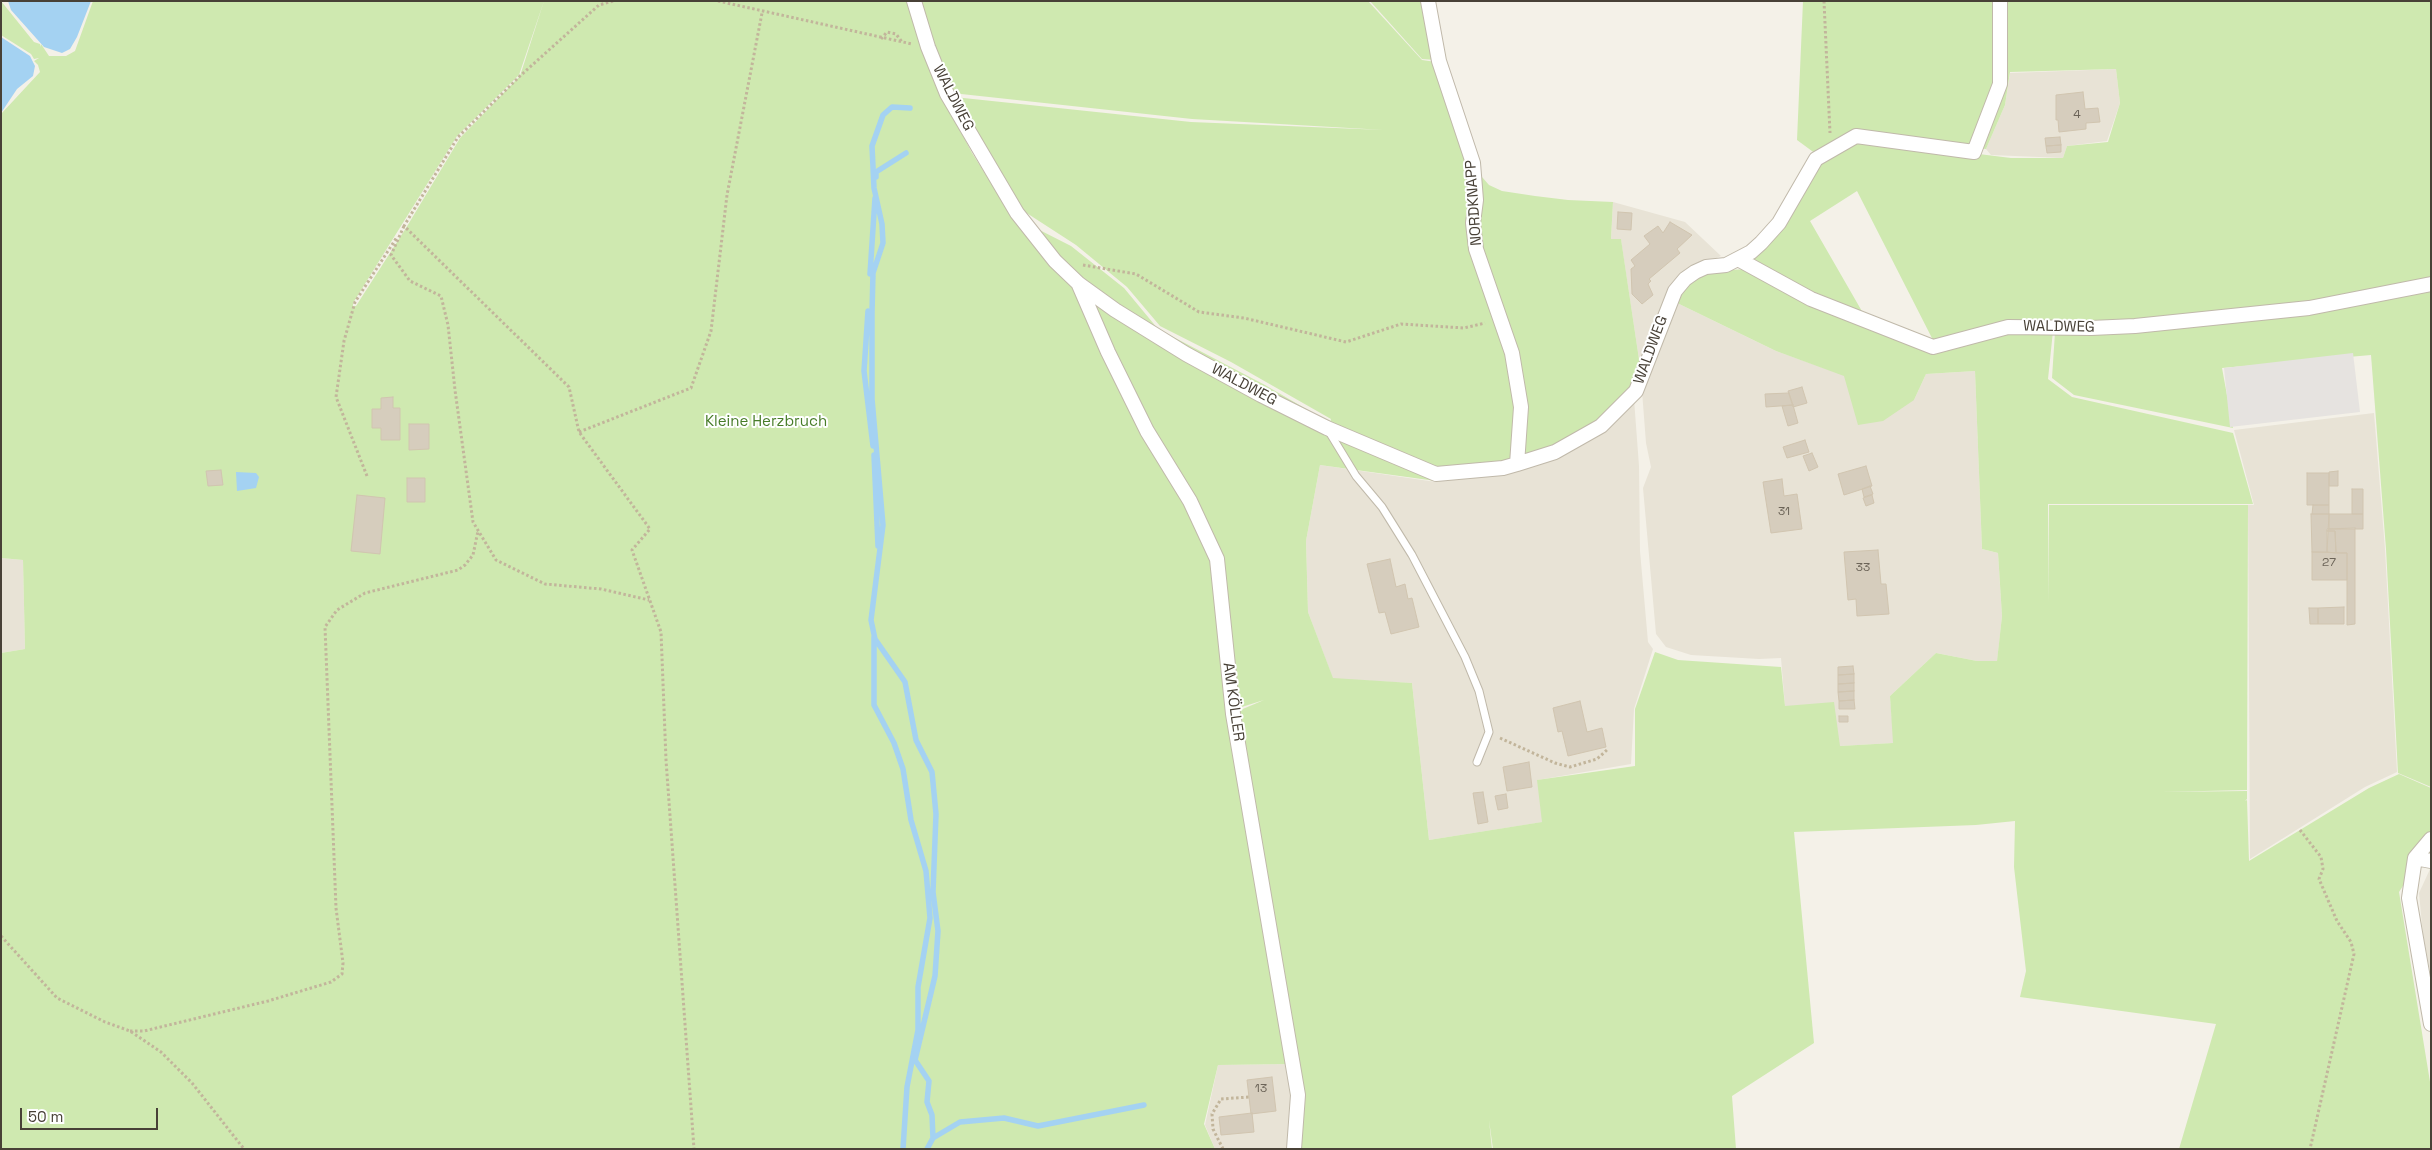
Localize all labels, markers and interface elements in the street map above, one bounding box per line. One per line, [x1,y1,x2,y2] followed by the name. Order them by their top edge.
[929,62,977,134] street label: WALDWEG
[2073,108,2081,122] house number: 4
[1462,159,1486,247] street label: NORDKNAPP
[1630,313,1672,387] street label: WALDWEG
[2023,317,2095,337] street label: WALDWEG
[1208,360,1280,410] street label: WALDWEG
[705,413,827,431] park label: Kleine Herzbruch
[1778,505,1790,519] house number: 31
[2322,556,2336,570] house number: 27
[1856,561,1870,575] house number: 33
[1219,661,1247,743] street label: AM KÖLLER
[1255,1082,1267,1096] house number: 13
[22,1098,160,1130] scale bar
[28,1107,63,1126] text: 50 m

